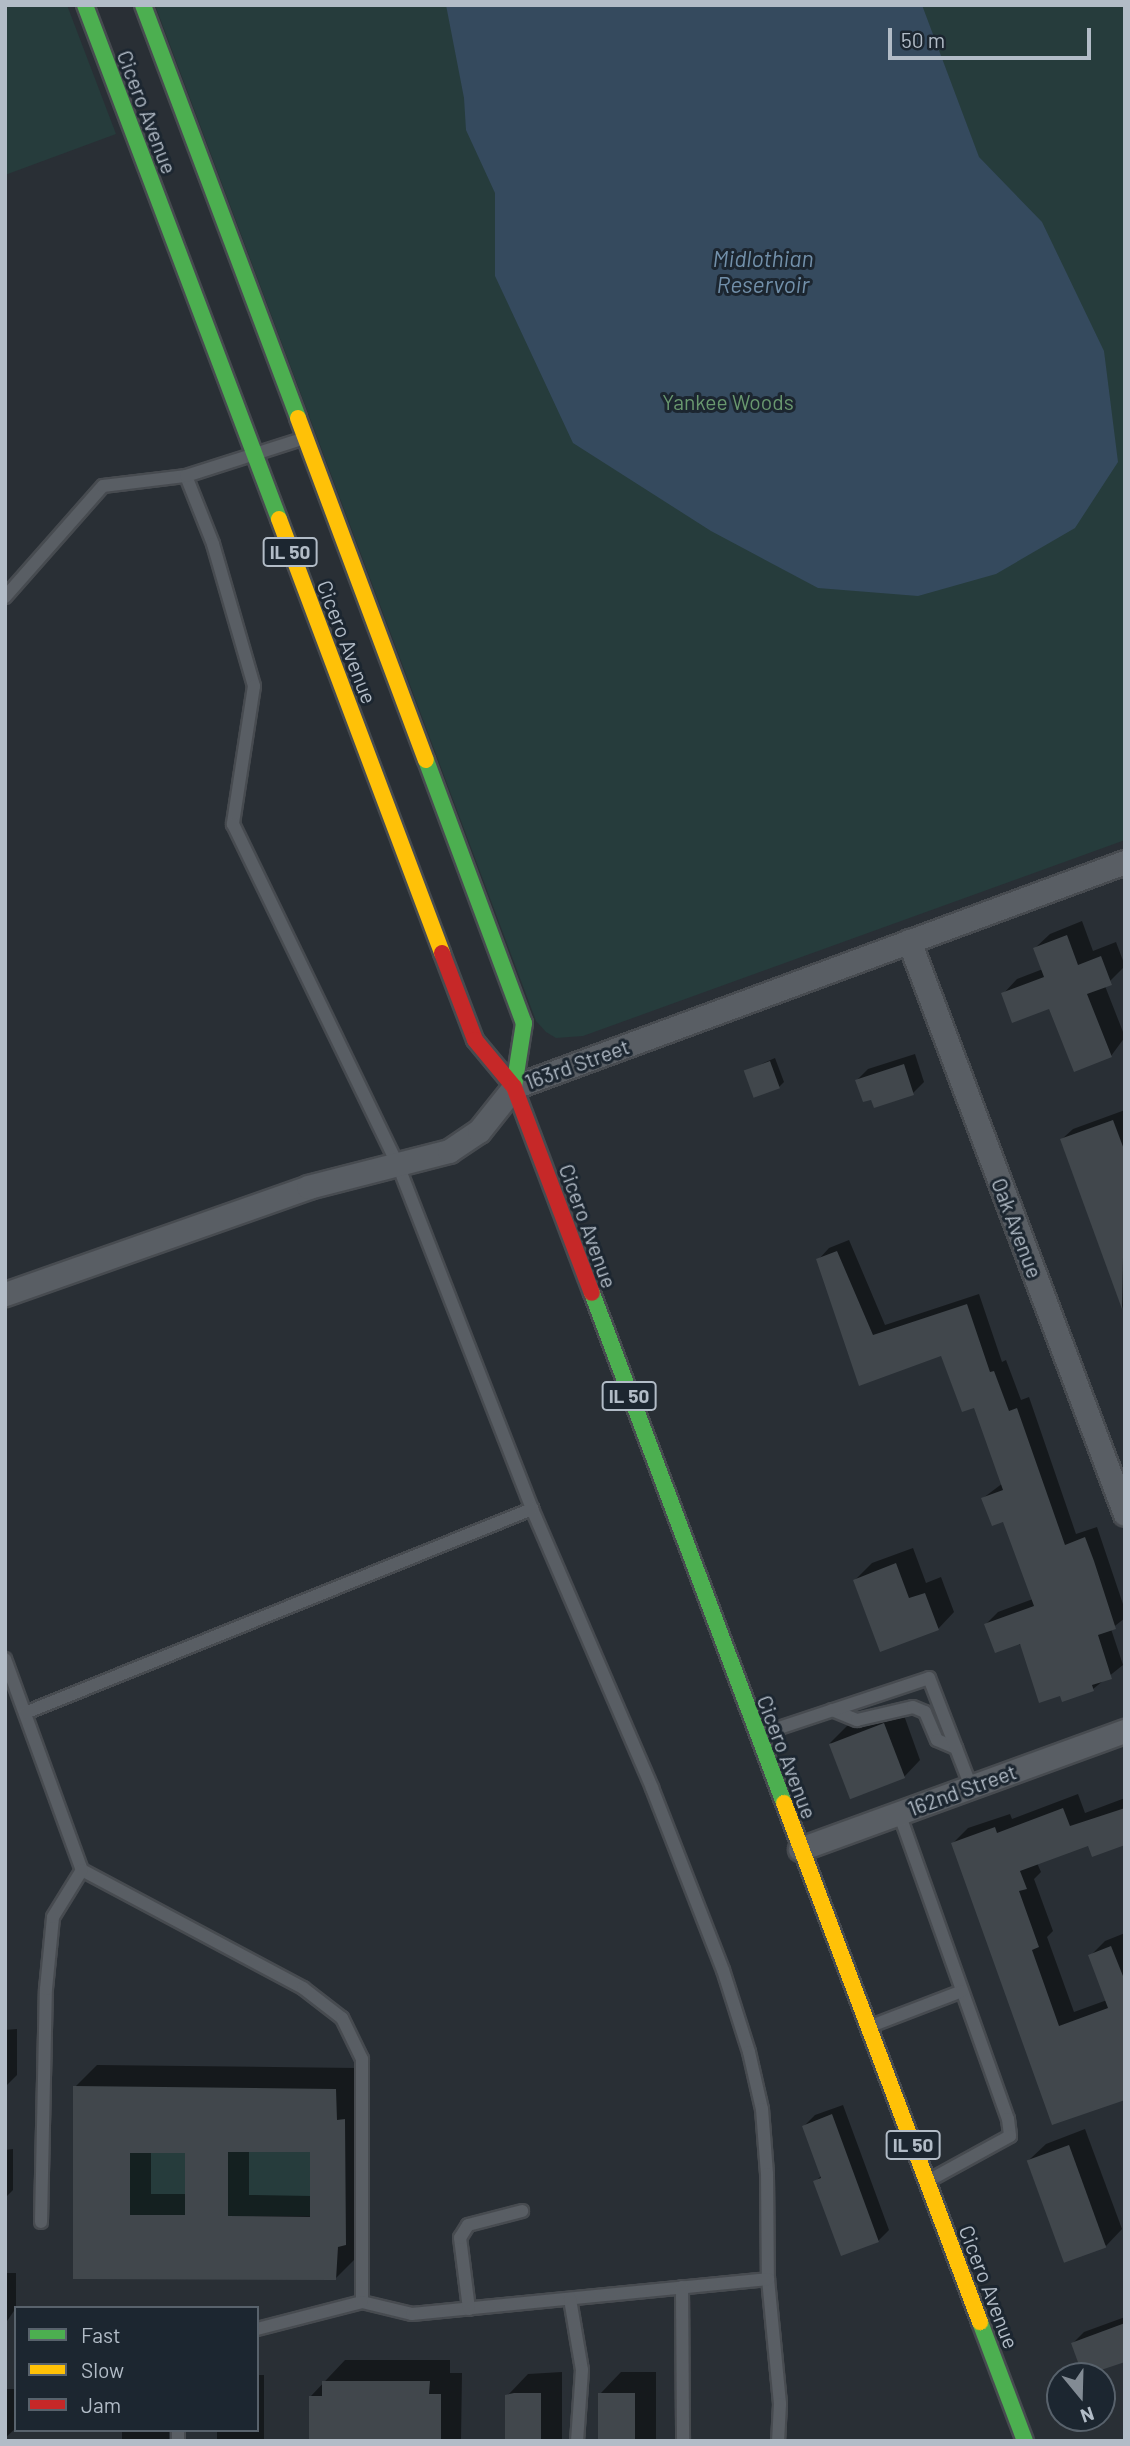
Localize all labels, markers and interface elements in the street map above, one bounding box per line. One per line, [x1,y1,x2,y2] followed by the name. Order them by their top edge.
[892,14,1095,58] scale bar
[901,27,945,52] text: 50 m
[112,47,182,177] street label: Cicero Avenue
[712,244,814,298] water label: Midlothian Reservoir
[662,389,794,415] park label: Yankee Woods
[262,537,318,568] road number: IL 50
[312,577,382,707] street label: Cicero Avenue
[521,1033,633,1095] street label: 163rd Street
[554,1161,622,1291] street label: Cicero Avenue
[986,1174,1048,1282] street label: Oak Avenue
[601,1380,657,1412] road number: IL 50
[752,1692,822,1822] street label: Cicero Avenue
[904,1759,1020,1821] street label: 162nd Street
[885,2130,941,2160] road number: IL 50
[954,2222,1024,2352] street label: Cicero Avenue
[14,2306,259,2432] legend
[81,2322,121,2347] text: Fast
[81,2357,124,2382] text: Slow
[1046,2362,1116,2432] north arrow
[81,2392,121,2417] text: Jam
[1078,2403,1097,2428] text: N

